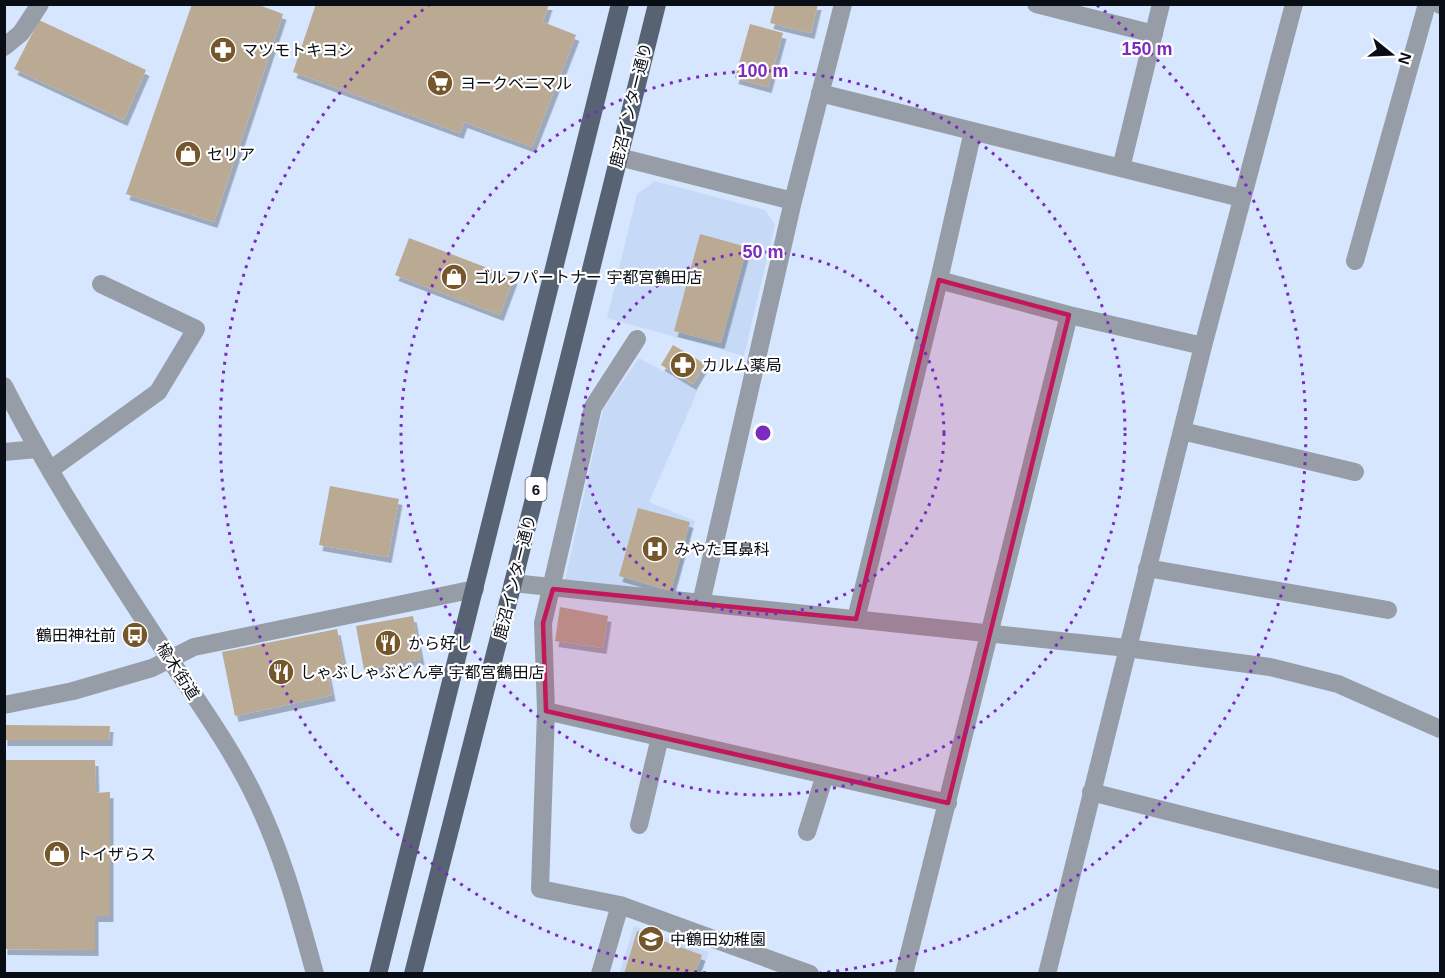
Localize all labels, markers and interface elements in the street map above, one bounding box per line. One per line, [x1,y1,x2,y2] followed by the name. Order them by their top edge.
[1361,24,1421,84] north arrow
[208,35,238,65] pharmacy icon: マツモトキヨシ
[1121,39,1173,59] text: 150 m
[607,41,655,169] street label: 鹿沼インター通り
[242,42,354,59] place label: マツモトキヨシ
[1395,50,1415,67] text: N
[737,61,789,81] text: 100 m
[425,68,455,98] supermarket icon: ヨークベニマル
[460,75,572,92] place label: ヨークベニマル
[173,139,203,169] shop icon: セリア
[207,146,255,163] place label: セリア
[742,242,784,262] text: 50 m
[439,262,469,292] shop icon: ゴルフパートナー 宇都宮鶴田店
[474,269,702,286] place label: ゴルフパートナー 宇都宮鶴田店
[668,350,698,380] pharmacy icon: カルム薬局
[702,357,782,374] place label: カルム薬局
[753,423,773,443] centre of rings
[526,477,546,501] road number: 6
[491,513,539,641] street label: 鹿沼インター通り
[640,534,670,564] hospital icon: みやた耳鼻科
[674,541,770,558] place label: みやた耳鼻科
[120,620,150,650] bus stop icon: 鶴田神社前
[36,627,116,644] place label: 鶴田神社前
[373,628,403,658] restaurant icon: から好し
[408,635,472,652] place label: から好し
[153,640,203,702] street label: 楡木街道
[266,657,296,687] restaurant icon: しゃぶしゃぶどん亭 宇都宮鶴田店
[300,664,544,681] place label: しゃぶしゃぶどん亭 宇都宮鶴田店
[42,839,72,869] shop icon: トイザらス
[76,846,156,863] place label: トイザらス
[636,924,666,954] school or university icon: 中鶴田幼稚園
[670,931,766,948] place label: 中鶴田幼稚園

